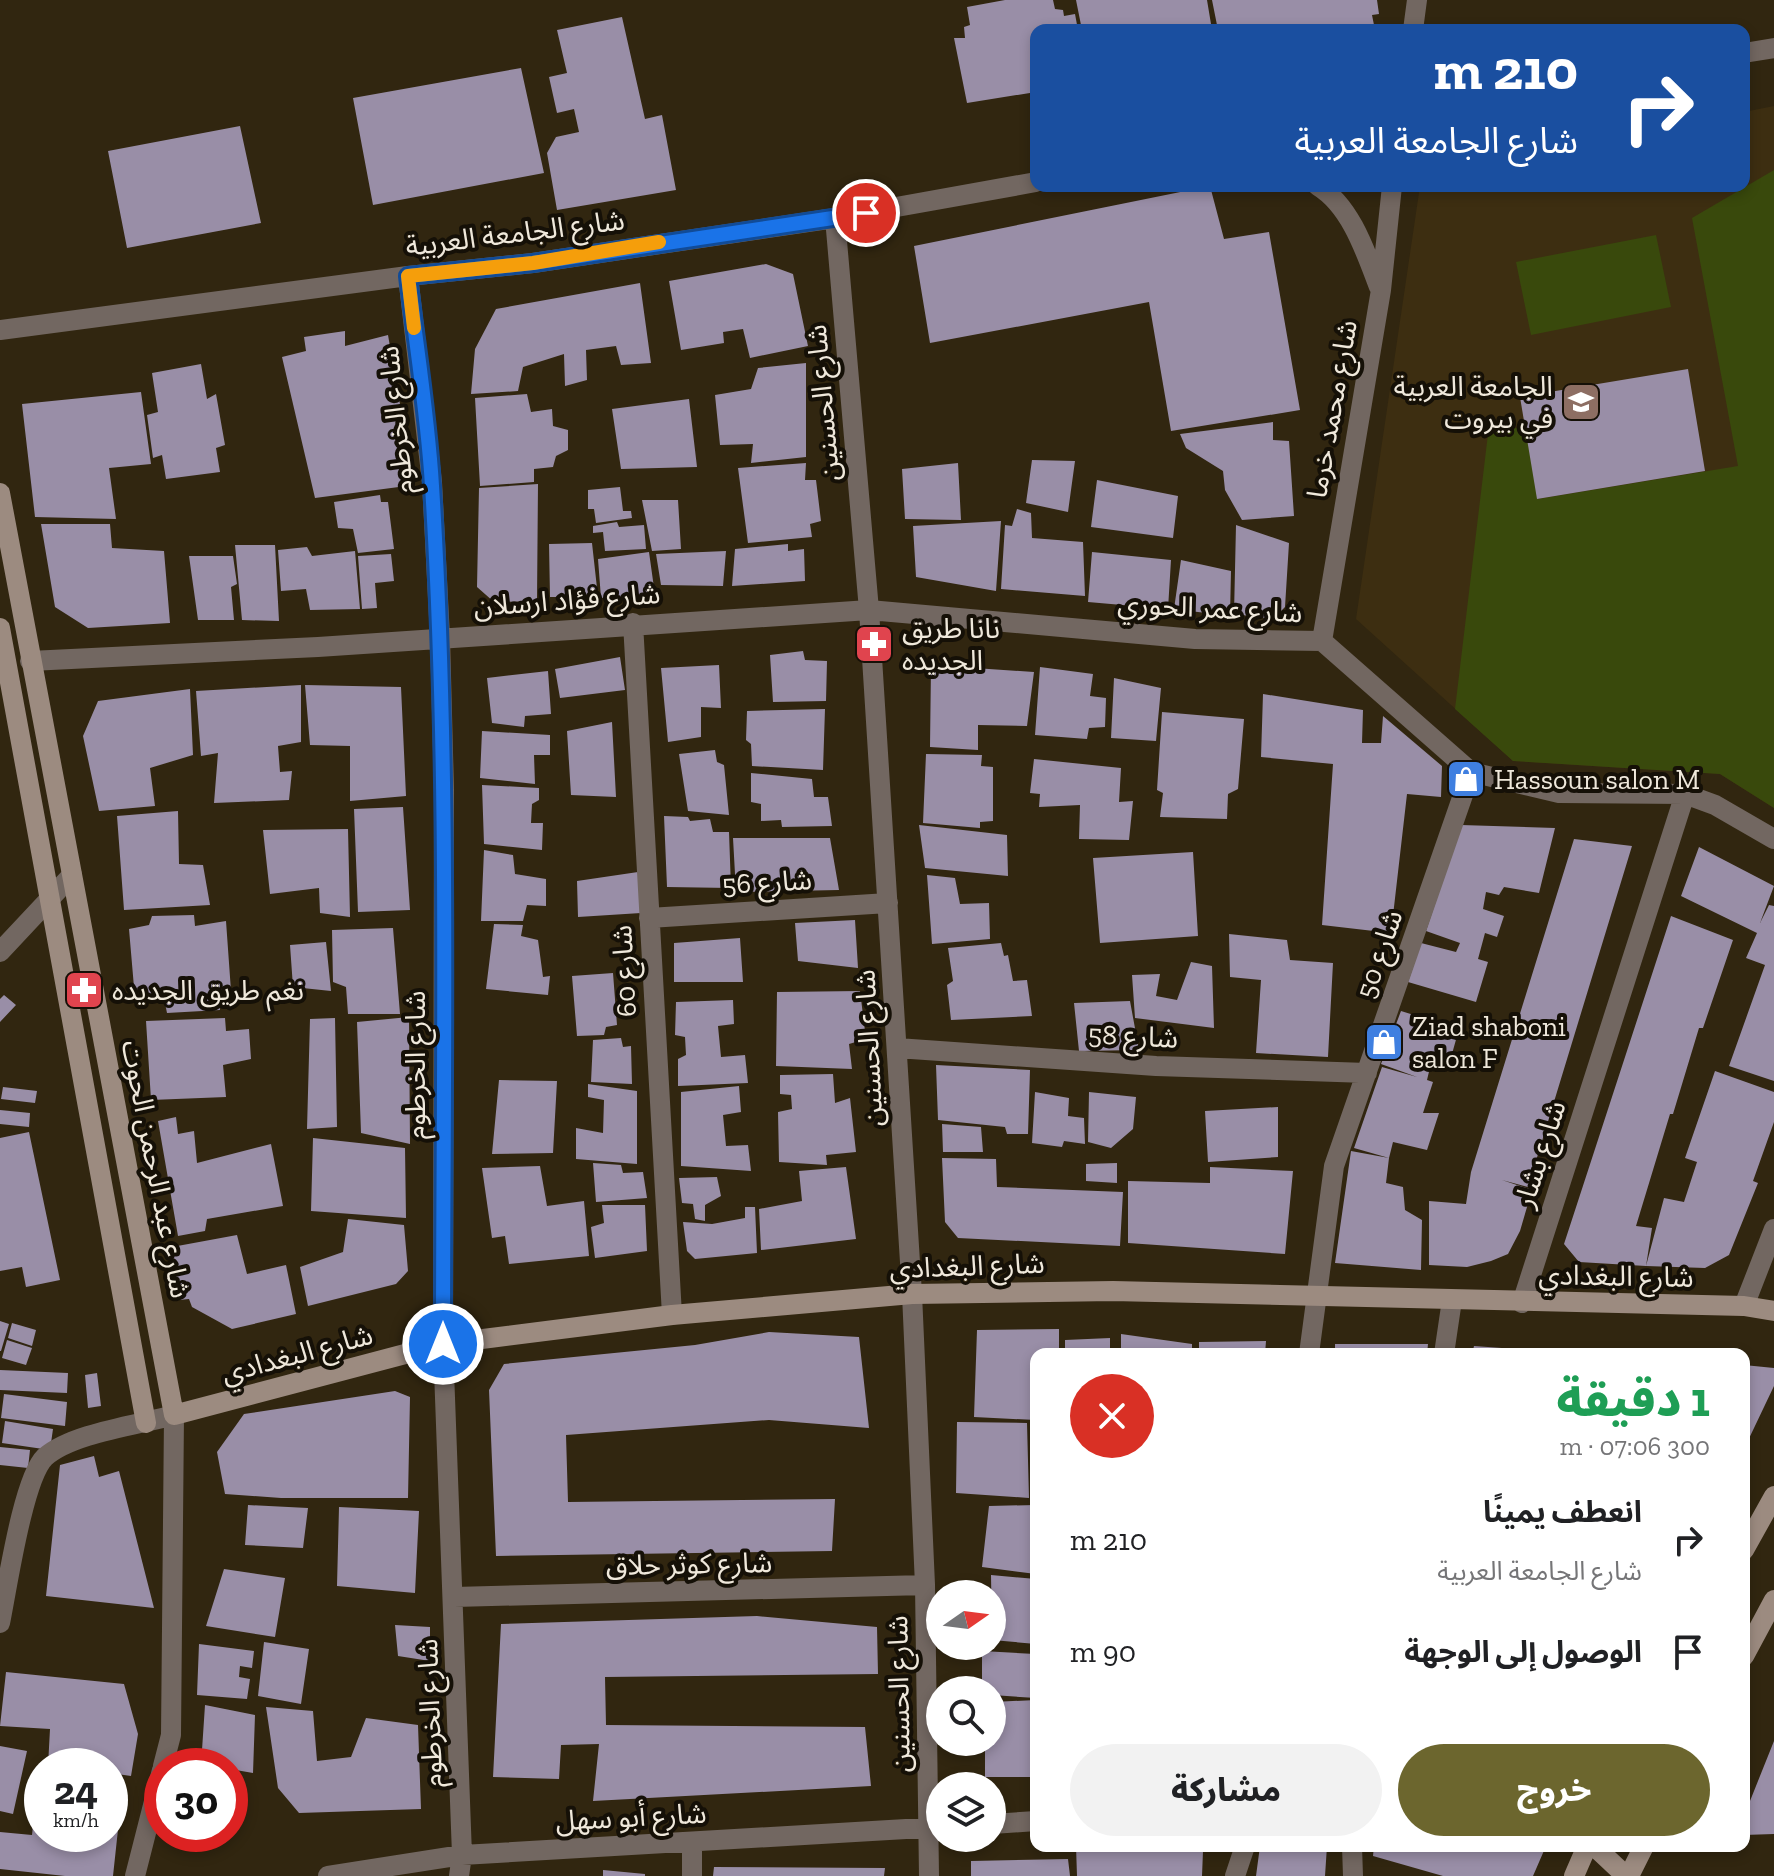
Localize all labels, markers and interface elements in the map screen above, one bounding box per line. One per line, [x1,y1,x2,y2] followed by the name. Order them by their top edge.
[1434,36,1578,103] text: 210 m
[1606,56,1710,160] icon: right
[1295,119,1578,162] text: شارع الجامعة العربية
[832,179,900,247] pin
[844,191,888,235] icon: arrive
[404,203,627,267] street label: شارع الجامعة العربية
[1300,317,1368,501] street label: شارع محمد خرما
[800,323,850,483] street label: شارع الحسنين
[372,344,424,496] street label: شارع الخرطوم
[1393,370,1553,439] place label: الجامعة العربية في بيروت
[1560,381,1602,423] school or university icon: الجامعة العربية في بيروت
[473,577,662,627] street label: شارع فؤاد ارسلان
[1116,587,1303,634] street label: شارع عمر الحوري
[902,612,1000,677] place label: نانا طريق الجديده
[853,623,895,665] pharmacy icon: نانا طريق الجديده
[1445,758,1487,800] shop icon: Hassoun salon M
[1494,763,1700,796] place label: Hassoun salon M
[721,863,813,905] street label: شارع 56
[1349,905,1413,1004] street label: شارع 50
[605,924,647,1018] street label: شارع 60
[63,969,105,1011] pharmacy icon: نغم طريق الجديده
[848,969,894,1127] street label: شارع الحسنين
[112,974,304,1012] place label: نغم طريق الجديده
[399,991,436,1139] street label: شارع الخرطوم
[1412,1010,1566,1075] place label: Ziad shaboni salon F
[1087,1017,1179,1059] street label: شارع 58
[1363,1021,1405,1063] shop icon: Ziad shaboni salon F
[111,1037,197,1302] street label: شارع عبد الرحمن الحوت
[1507,1096,1577,1214] street label: شارع بشار
[889,1247,1045,1290] street label: شارع البغدادي
[1538,1258,1694,1298] street label: شارع البغدادي
[401,1302,485,1386] position arrow
[218,1318,377,1394] street label: شارع البغدادي
[1556,1371,1710,1428] text: 1 دقيقة
[1070,1374,1154,1458] button: close
[1560,1430,1710,1462] text: 300 m · 07:06
[1483,1494,1642,1530] text: انعطف يمينًا
[1666,1518,1710,1562] icon: right
[1070,1522,1147,1558] text: 210 m
[606,1546,773,1586] street label: شارع كوثر حلاق
[1437,1555,1642,1587] text: شارع الجامعة العربية
[926,1580,1006,1660] north arrow
[926,1580,1006,1852] map controls
[881,1615,921,1773] street label: شارع الحسنين
[1666,1630,1710,1674] icon: arrive
[1070,1634,1136,1670] text: 90 m
[1404,1634,1642,1670] text: الوصول إلى الوجهة
[411,1638,453,1788] street label: شارع الخرطوم
[926,1676,1006,1756] button: search
[1070,1744,1382,1836] button: مشاركة
[1398,1744,1710,1836] button: خروج
[144,1748,248,1852] speed limit sign: 30
[54,1766,98,1814] text: 24
[926,1772,1006,1852] button: layers
[555,1795,708,1841] street label: شارع أبو سهل
[53,1808,99,1832] text: km/h

